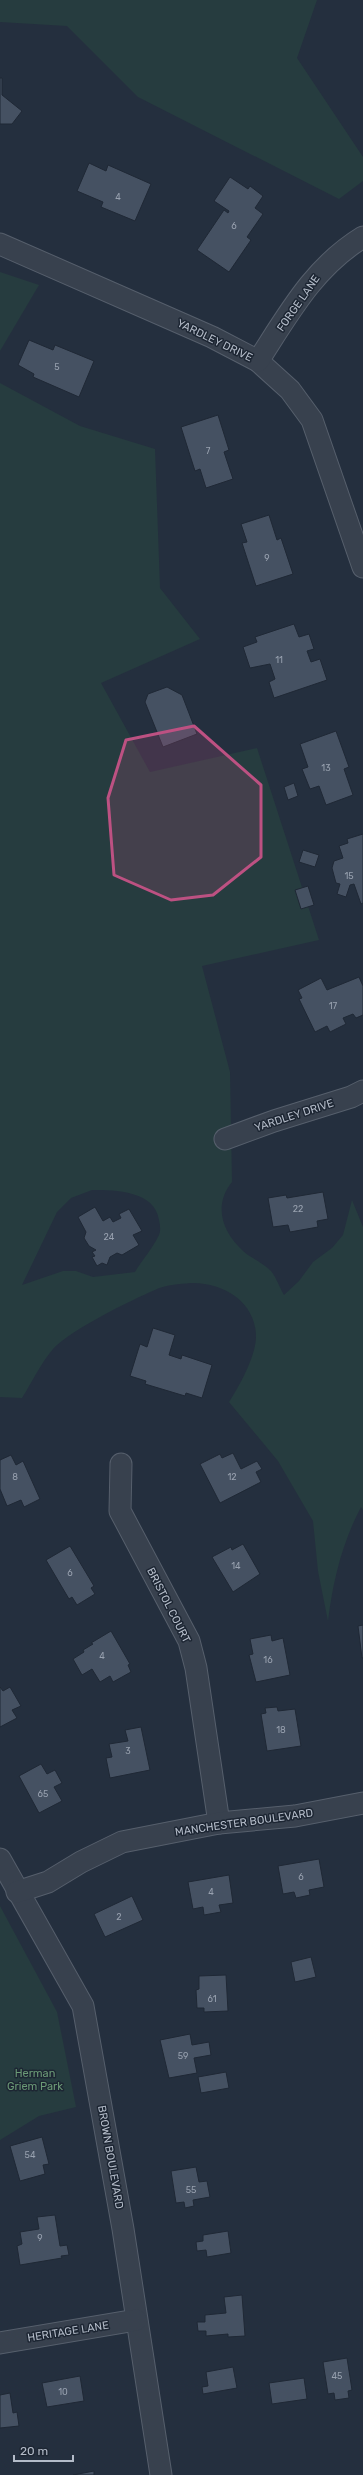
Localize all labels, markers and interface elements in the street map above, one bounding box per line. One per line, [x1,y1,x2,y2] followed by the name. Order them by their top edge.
[115,192,121,202] house number: 4
[231,221,237,231] house number: 6
[274,272,323,334] street label: FORGE LANE
[175,317,255,365] street label: YARDLEY DRIVE
[54,362,60,372] house number: 5
[206,446,211,456] house number: 7
[264,553,270,563] house number: 9
[275,655,283,665] house number: 11
[321,763,331,773] house number: 13
[344,871,354,881] house number: 15
[329,1001,338,1011] house number: 17
[253,1096,336,1134] street label: YARDLEY DRIVE
[293,1204,303,1214] house number: 22
[104,1232,115,1242] house number: 24
[12,1472,18,1482] house number: 8
[227,1472,237,1482] house number: 12
[231,1561,241,1571] house number: 14
[144,1566,193,1646] street label: BRISTOL COURT
[67,1568,73,1578] house number: 6
[99,1651,105,1661] house number: 4
[263,1655,273,1665] house number: 16
[276,1725,286,1735] house number: 18
[125,1746,131,1756] house number: 3
[38,1789,48,1799] house number: 65
[174,1806,314,1839] street label: MANCHESTER BOULEVARD
[298,1872,304,1882] house number: 6
[208,1887,214,1897] house number: 4
[116,1912,122,1922] house number: 2
[207,1994,217,2004] house number: 61
[178,2051,188,2061] house number: 59
[7,2067,63,2093] park label: Herman Griem Park
[95,2104,126,2210] street label: BROWN BOULEVARD
[25,2150,36,2160] house number: 54
[186,2185,196,2195] house number: 55
[37,2233,43,2243] house number: 9
[26,2319,110,2344] street label: HERITAGE LANE
[332,2371,342,2381] house number: 45
[58,2387,68,2397] house number: 10
[14,2437,73,2463] scale bar
[20,2444,48,2458] text: 20 m

